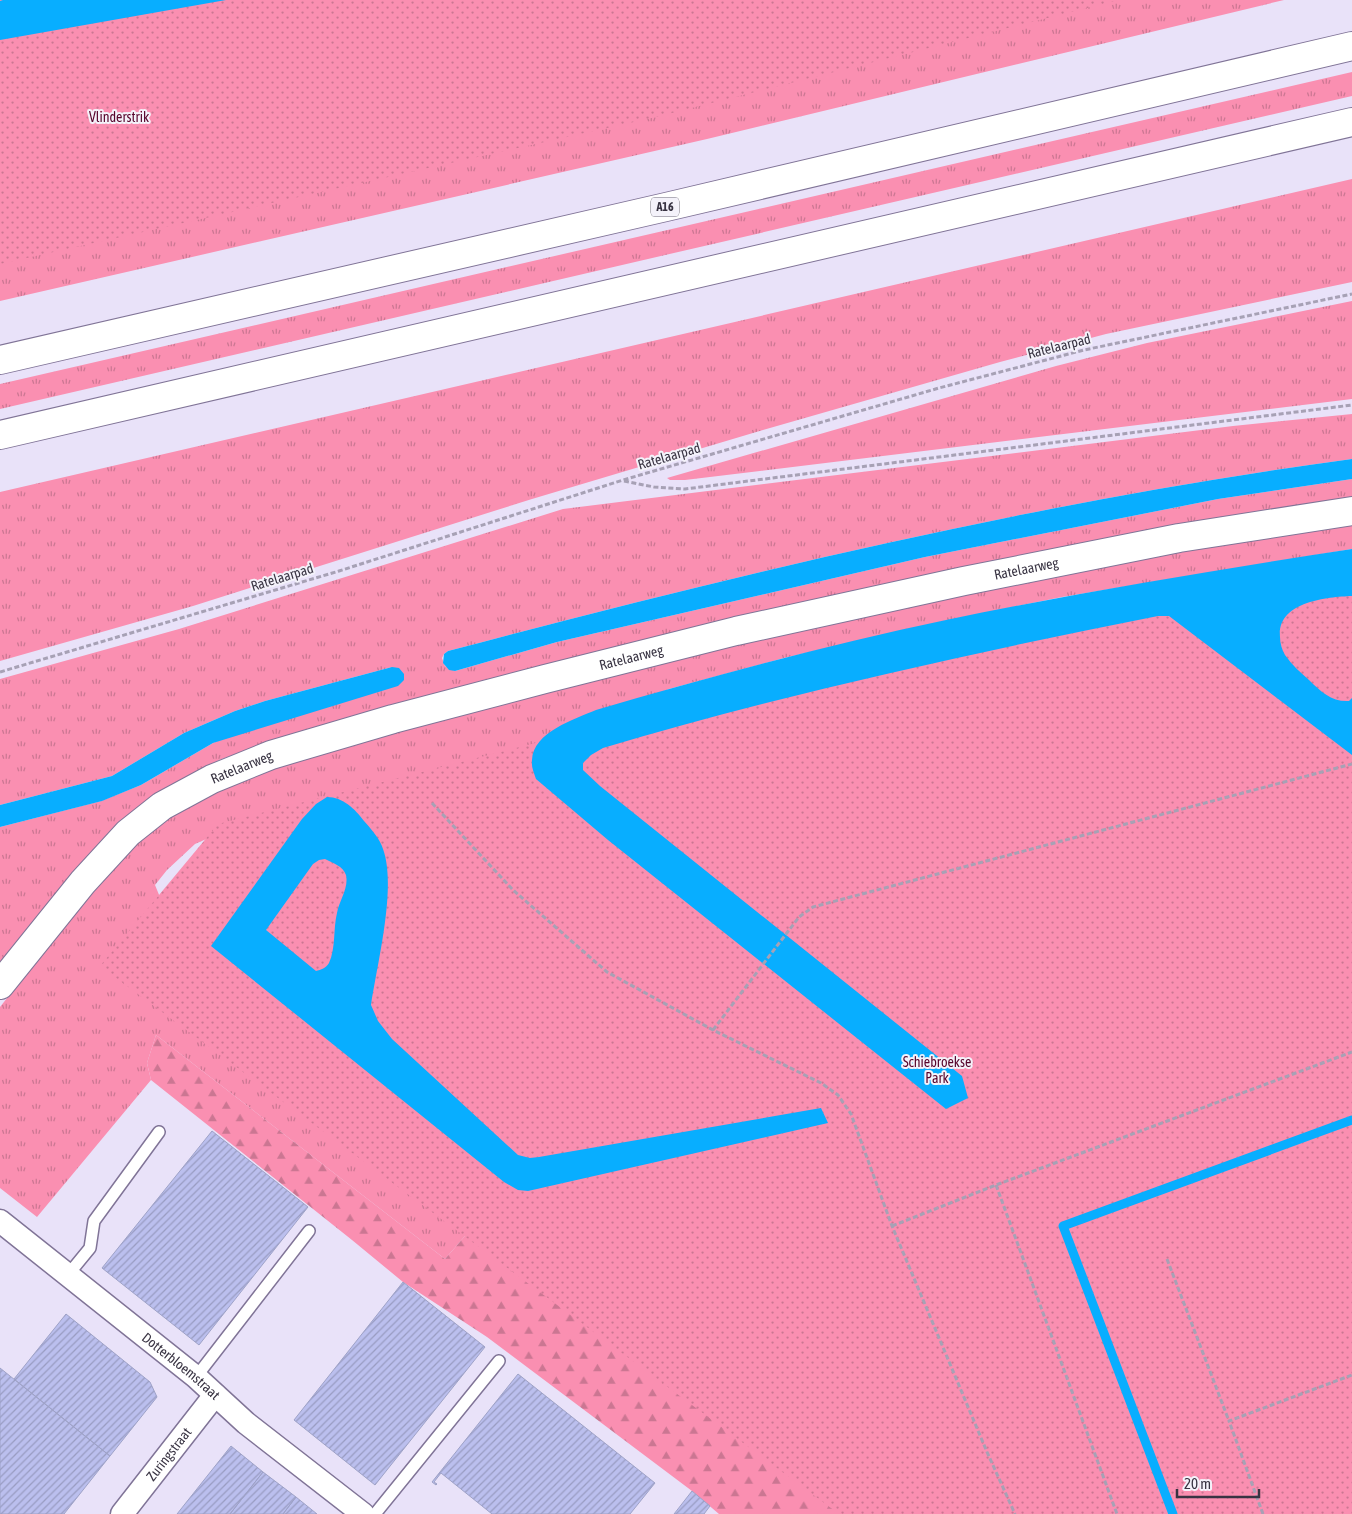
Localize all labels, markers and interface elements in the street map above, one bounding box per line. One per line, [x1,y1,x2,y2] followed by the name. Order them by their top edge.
[89,109,149,125] park label: Vlinderstrik
[651,198,679,216] road number: A16
[1026,330,1092,362] street label: Ratelaarpad
[636,439,702,473] street label: Ratelaarpad
[993,554,1060,583] street label: Ratelaarweg
[249,560,315,594] street label: Ratelaarpad
[598,642,665,673] street label: Ratelaarweg
[208,747,275,787] street label: Ratelaarweg
[903,1054,971,1086] park label: Schiebroekse Park
[139,1329,223,1403] street label: Dotterbloemstraat
[143,1424,195,1484] street label: Zuringstraat
[1177,1466,1260,1498] scale bar
[1184,1475,1211,1492] text: 20 m

